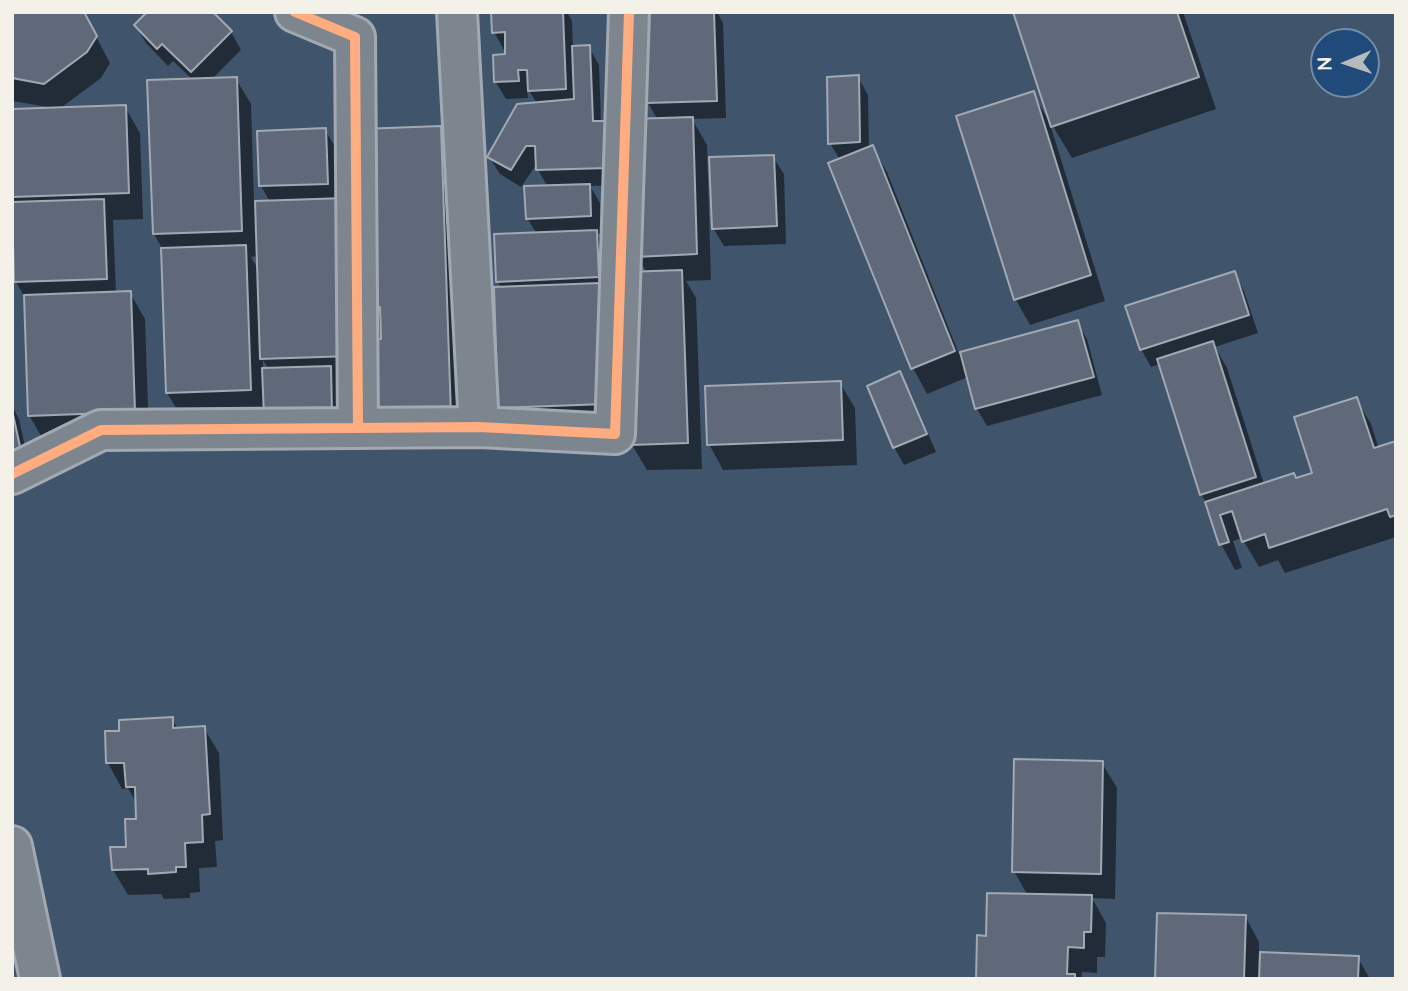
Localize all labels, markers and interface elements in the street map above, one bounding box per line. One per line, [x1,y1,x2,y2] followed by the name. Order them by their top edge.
[1310,28,1380,98] north arrow
[1312,57,1339,70] text: N

